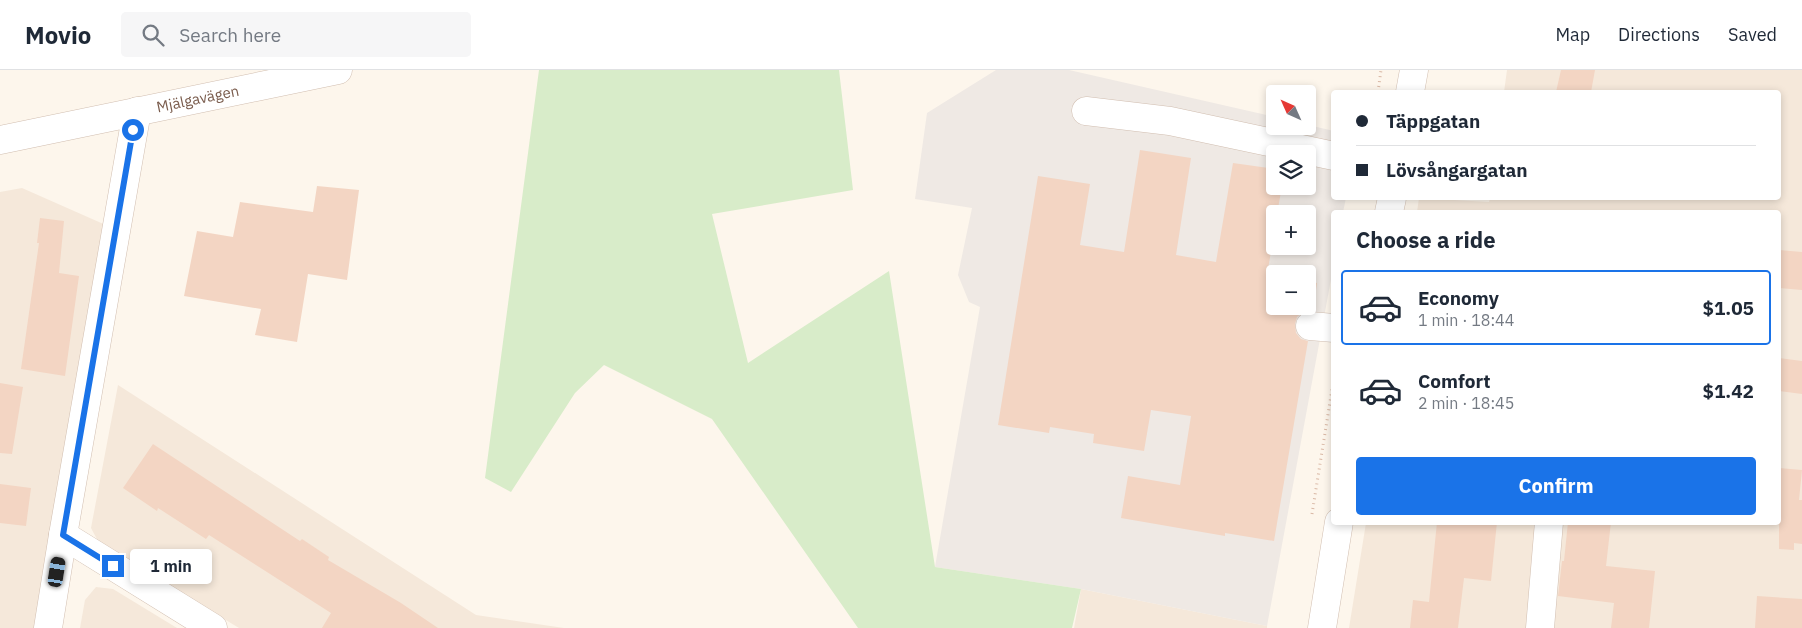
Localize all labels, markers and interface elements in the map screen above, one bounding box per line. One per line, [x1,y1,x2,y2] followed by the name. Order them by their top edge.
[121,12,471,57] search box
[25,19,91,51] text: Movio
[139,21,167,49] icon: search
[179,23,281,47] text: Search here
[1555,23,1590,46] text: Map
[1618,23,1700,46] text: Directions
[1728,23,1777,46] text: Saved
[155,81,241,116] street label: Mjälgavägen
[1266,85,1316,135] north arrow
[1266,85,1316,315] map controls
[1386,109,1480,133] text: Täppgatan
[122,119,144,141] route start
[1266,145,1316,195] button: layers
[1386,158,1528,182] text: Lövsångargatan
[1266,205,1316,255] button: +
[1356,225,1496,254] text: Choose a ride
[1266,265,1316,315] button: −
[1358,285,1403,330] icon: car
[1418,286,1499,310] text: Economy
[1702,296,1754,320] text: $1.05
[1418,310,1514,330] text: 1 min · 18:44
[1358,368,1403,413] icon: car
[1418,369,1491,393] text: Comfort
[1702,379,1754,403] text: $1.42
[1418,393,1514,413] text: 2 min · 18:45
[1356,457,1756,515] button: Confirm
[130,548,213,584] callout: 1 min
[102,555,124,577] route end
[47,556,66,588] car
[150,556,192,576] text: 1 min

